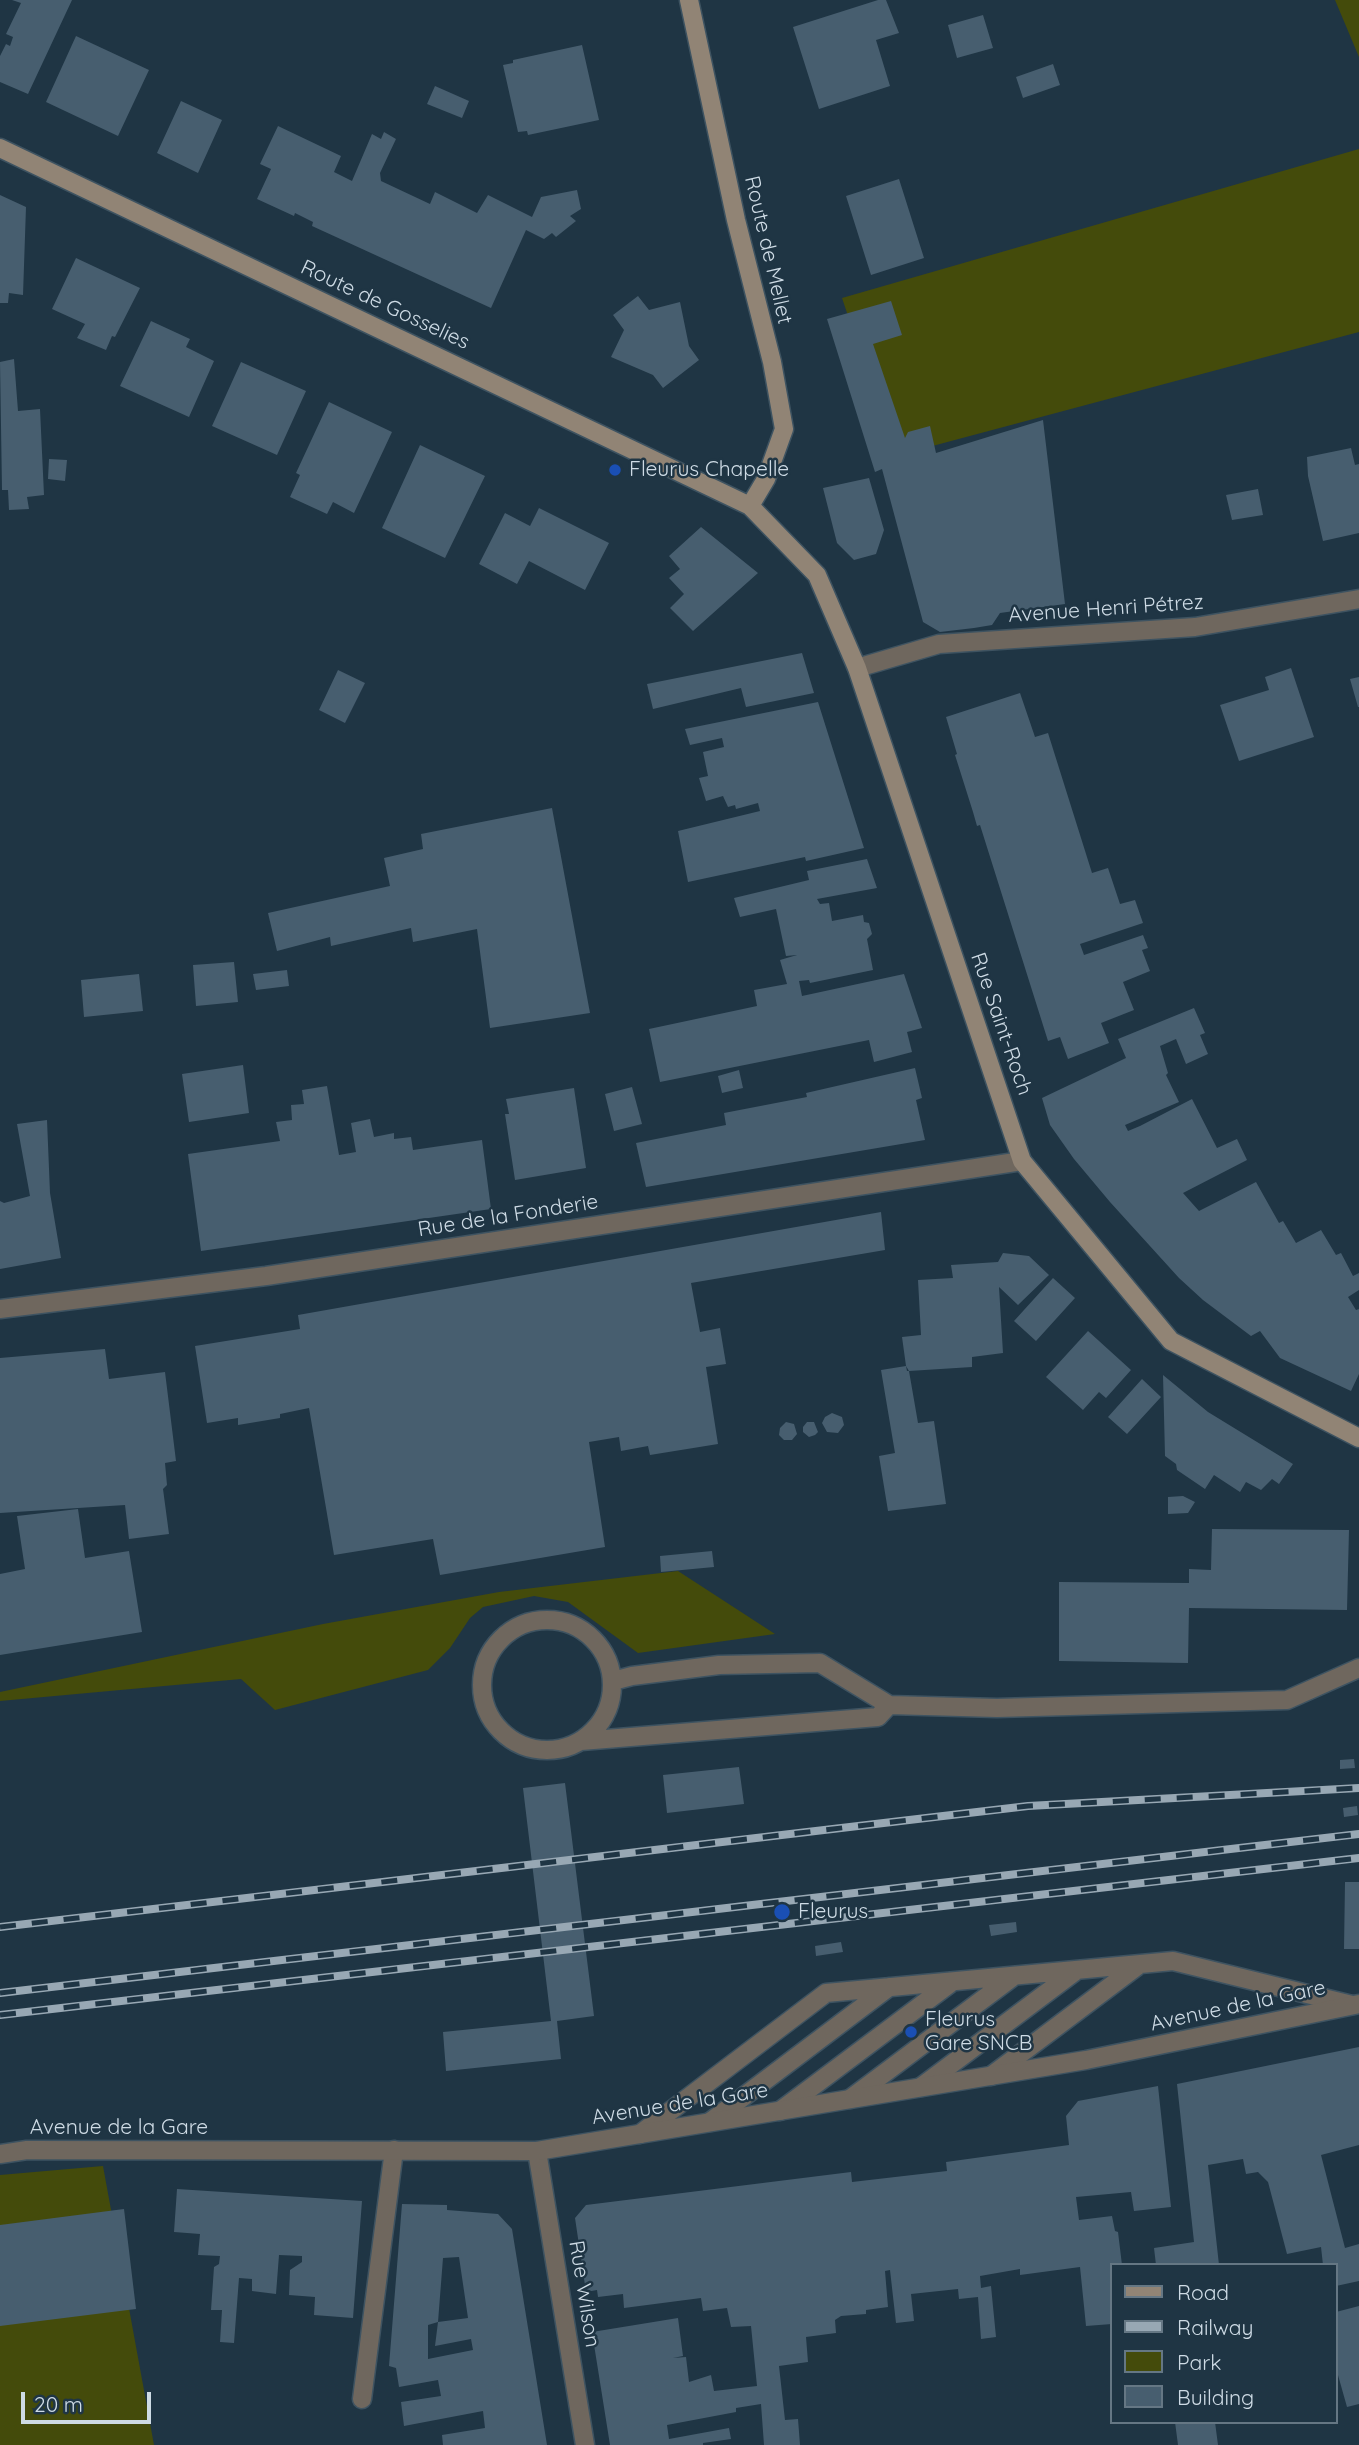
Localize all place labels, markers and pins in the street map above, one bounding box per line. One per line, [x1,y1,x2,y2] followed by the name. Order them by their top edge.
[629,457,789,483] place label: Fleurus Chapelle
[607,462,623,478] marker: Fleurus Chapelle
[798,1899,868,1925] place label: Fleurus
[772,1902,792,1922] marker: Fleurus
[925,2007,1032,2057] place label: Fleurus Gare SNCB
[903,2024,919,2040] marker: Fleurus Gare SNCB

